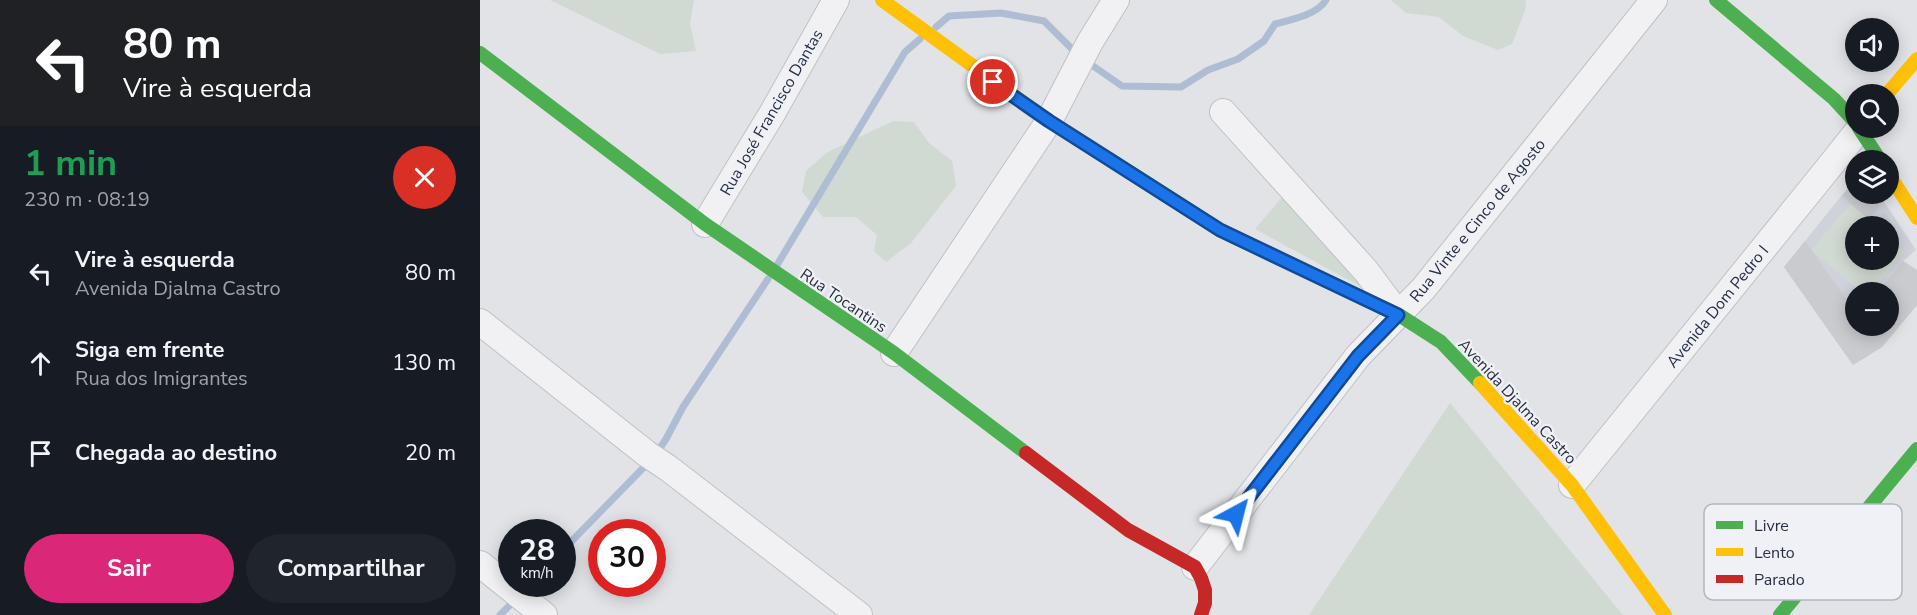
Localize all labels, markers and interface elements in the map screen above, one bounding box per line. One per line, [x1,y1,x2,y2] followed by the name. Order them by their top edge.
[123,16,222,73] text: 80 m
[1845,18,1899,336] map controls
[1845,18,1899,72] button: sound
[24,24,102,102] icon: left
[715,25,829,200] street label: Rua José Francisco Dantas
[967,56,1018,107] pin
[976,65,1009,98] icon: arrive
[123,70,312,107] text: Vire à esquerda
[1845,84,1899,138] button: search
[1405,134,1551,307] street label: Rua Vinte e Cinco de Agosto
[24,139,117,188] text: 1 min
[393,146,456,209] button: close
[1845,150,1899,204] button: layers
[24,186,150,213] text: 230 m · 08:19
[1845,216,1899,270] button: +
[1662,241,1774,372] street label: Avenida Dom Pedro I
[75,245,235,275] text: Vire à esquerda
[24,257,57,290] icon: left
[405,258,456,288] text: 80 m
[796,264,891,338] street label: Rua Tocantins
[75,275,281,302] text: Avenida Djalma Castro
[1845,282,1899,336] button: −
[1453,334,1581,469] street label: Avenida Djalma Castro
[75,335,224,365] text: Siga em frente
[24,347,57,380] icon: ahead
[392,348,456,378] text: 130 m
[75,365,248,392] text: Rua dos Imigrantes
[24,437,57,470] icon: arrive
[75,438,277,468] text: Chegada ao destino
[405,438,456,468] text: 20 m
[1204,482,1268,546] position arrow
[1704,504,1902,600] legend
[1754,515,1789,537] text: Livre
[588,519,666,597] speed limit sign: 30
[519,530,555,571] text: 28
[24,534,234,603] button: Sair
[246,534,456,603] button: Compartilhar
[1754,542,1795,564] text: Lento
[520,563,554,583] text: km/h
[1754,569,1805,591] text: Parado

